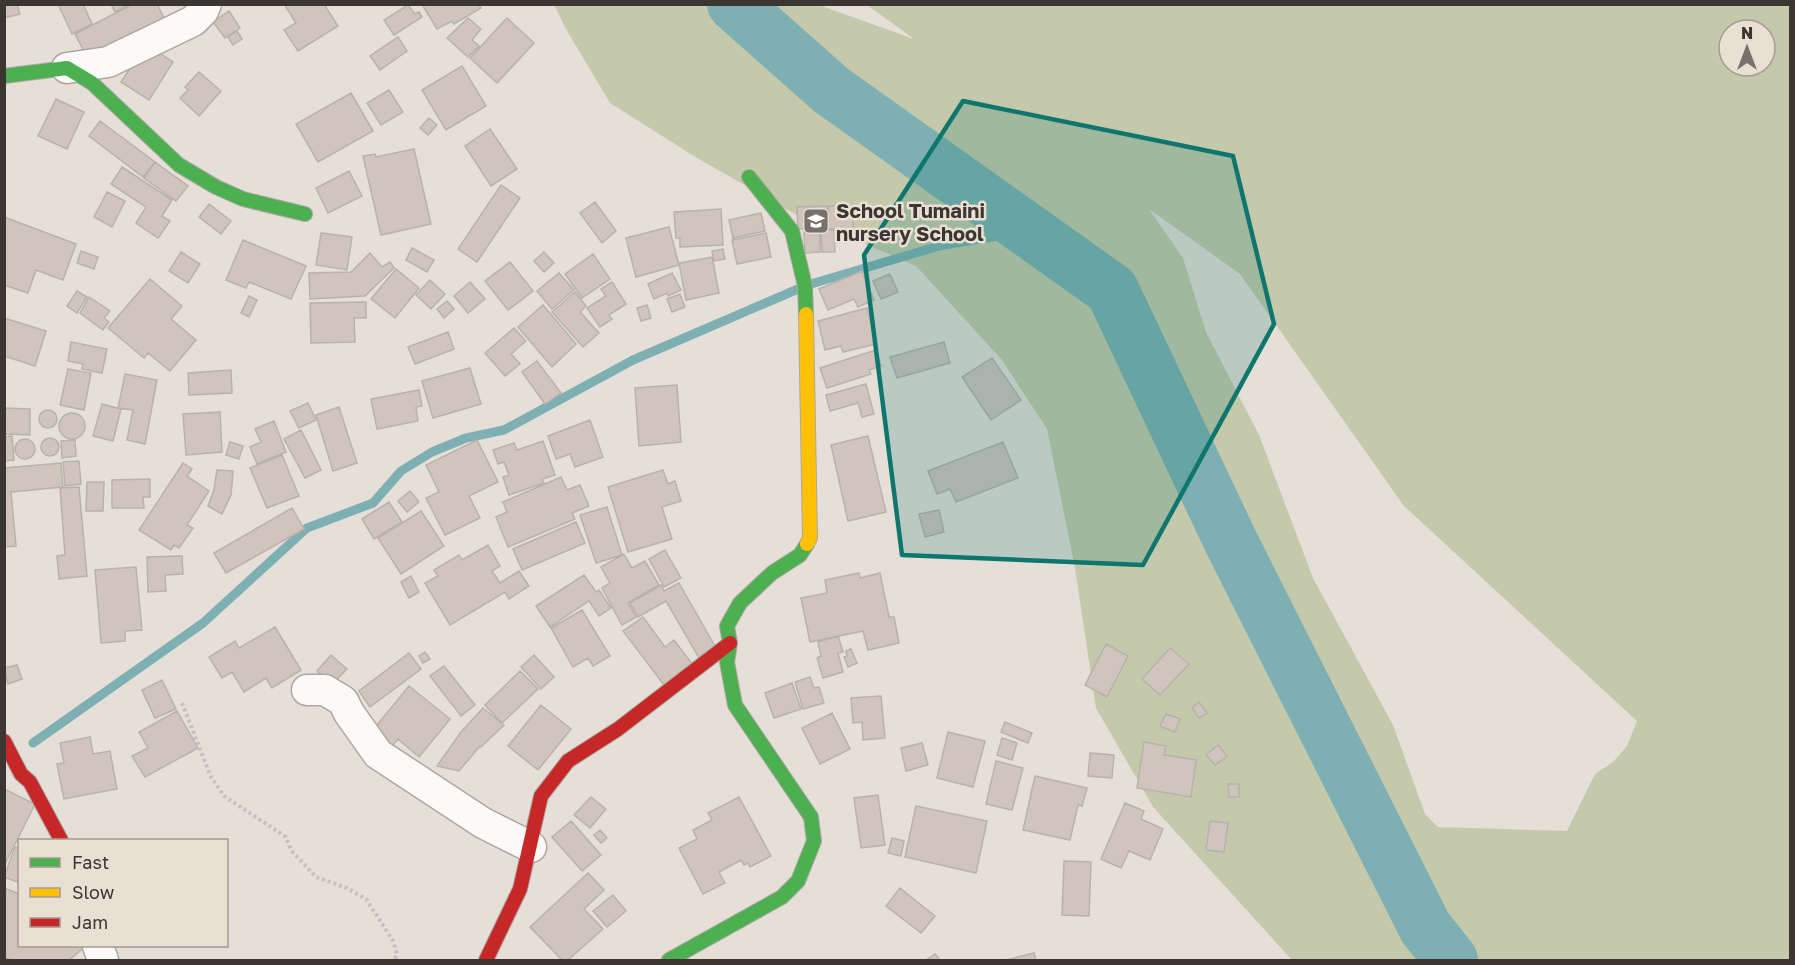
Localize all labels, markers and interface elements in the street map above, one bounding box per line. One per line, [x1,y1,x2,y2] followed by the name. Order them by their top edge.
[1717,18,1777,78] north arrow
[1741,23,1753,43] text: N
[836,198,985,245] place label: School Tumaini nursery School
[801,206,831,236] school or university icon: School Tumaini nursery School
[18,839,228,947] legend
[72,851,109,873] text: Fast
[72,881,115,903] text: Slow
[72,911,108,933] text: Jam

